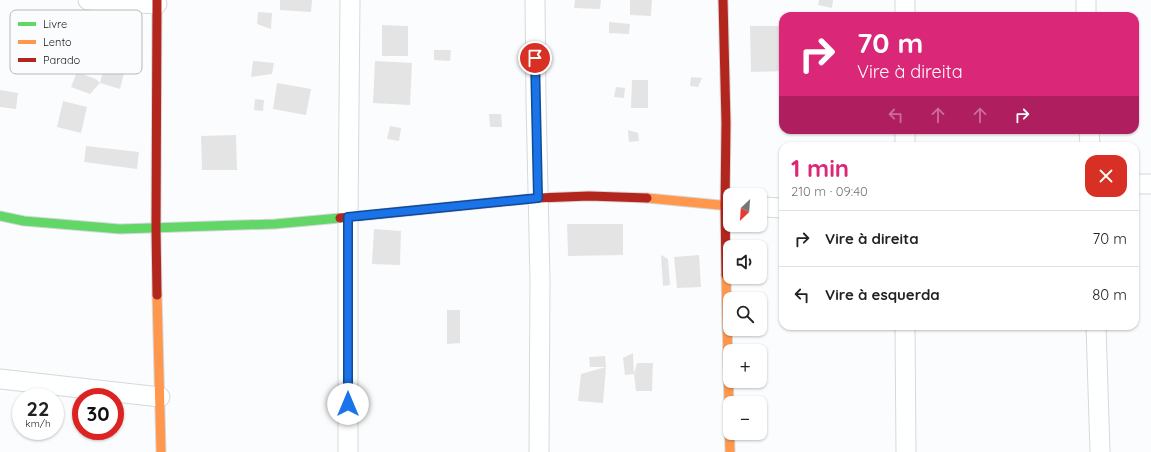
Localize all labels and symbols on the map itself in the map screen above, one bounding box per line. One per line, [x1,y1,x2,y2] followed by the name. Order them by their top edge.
[10,10,142,74] legend
[43,17,67,31] text: Livre
[43,35,72,49] text: Lento
[518,41,552,75] pin
[43,53,81,67] text: Parado
[723,188,767,232] north arrow
[327,383,369,425] position arrow
[72,388,124,440] speed limit sign: 30

